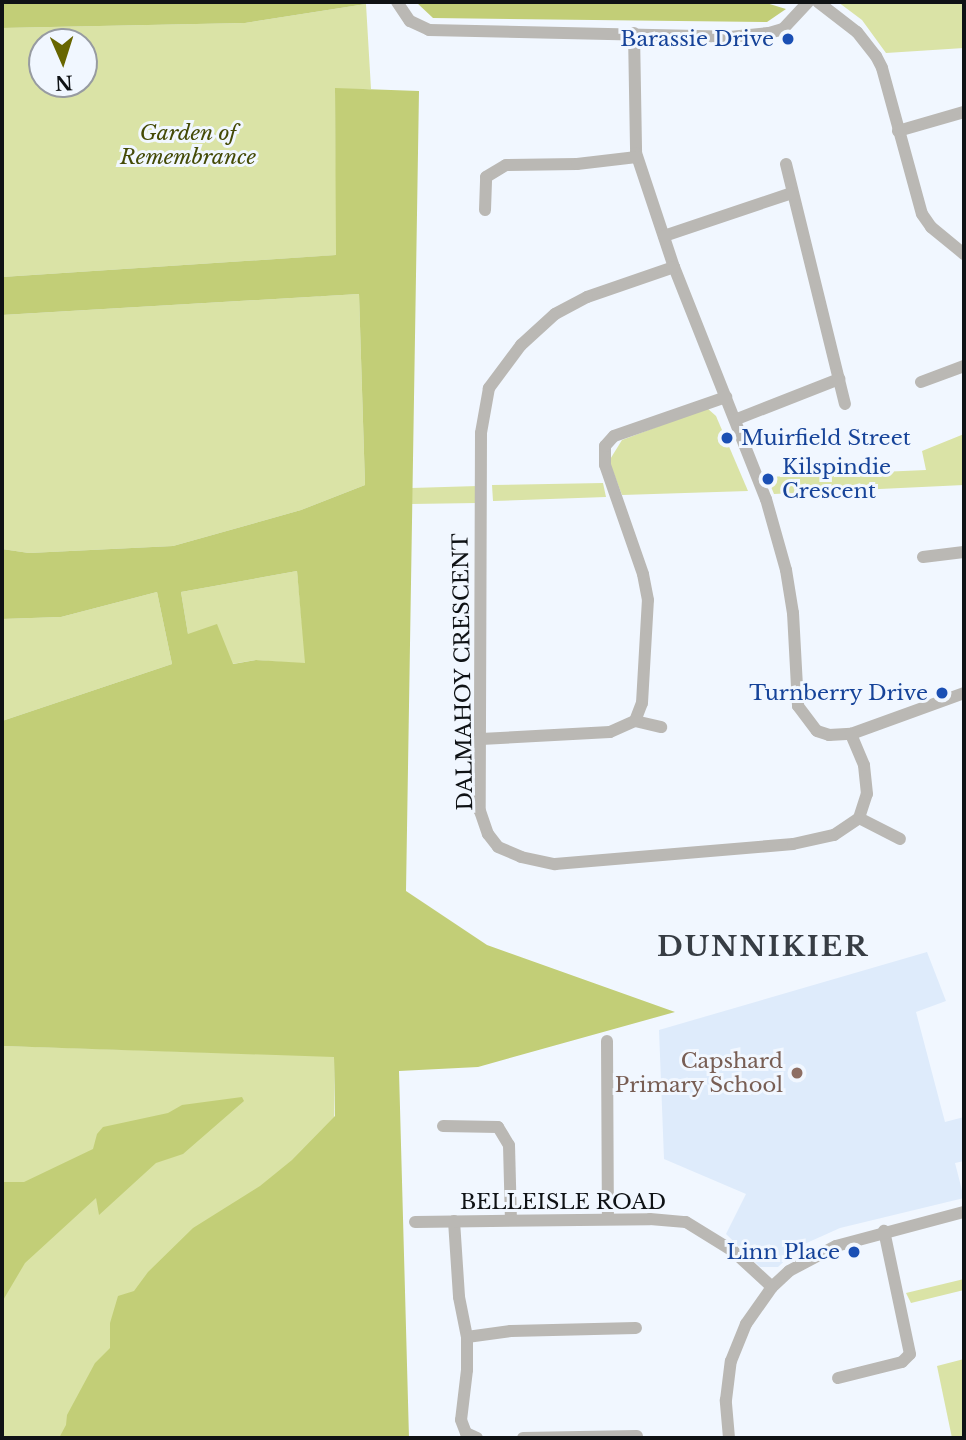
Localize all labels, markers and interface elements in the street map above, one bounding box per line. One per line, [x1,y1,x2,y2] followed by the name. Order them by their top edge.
[620,26,774,52] place label: Barassie Drive
[28,28,98,98] north arrow
[780,31,796,47] marker: Barassie Drive
[54,71,74,94] text: N
[120,120,256,170] park label: Garden of Remembrance
[741,425,911,451] place label: Muirfield Street
[719,430,735,446] marker: Muirfield Street
[782,454,891,504] place label: Kilspindie Crescent
[760,471,776,487] marker: Kilspindie Crescent
[448,533,478,811] street label: DALMAHOY CRESCENT
[749,680,928,706] place label: Turnberry Drive
[934,685,950,701] marker: Turnberry Drive
[658,930,868,964] district label: DUNNIKIER
[614,1048,783,1098] place label: Capshard Primary School
[789,1065,805,1081] marker: Capshard Primary School
[460,1189,666,1215] street label: BELLEISLE ROAD
[726,1239,840,1265] place label: Linn Place
[846,1244,862,1260] marker: Linn Place

